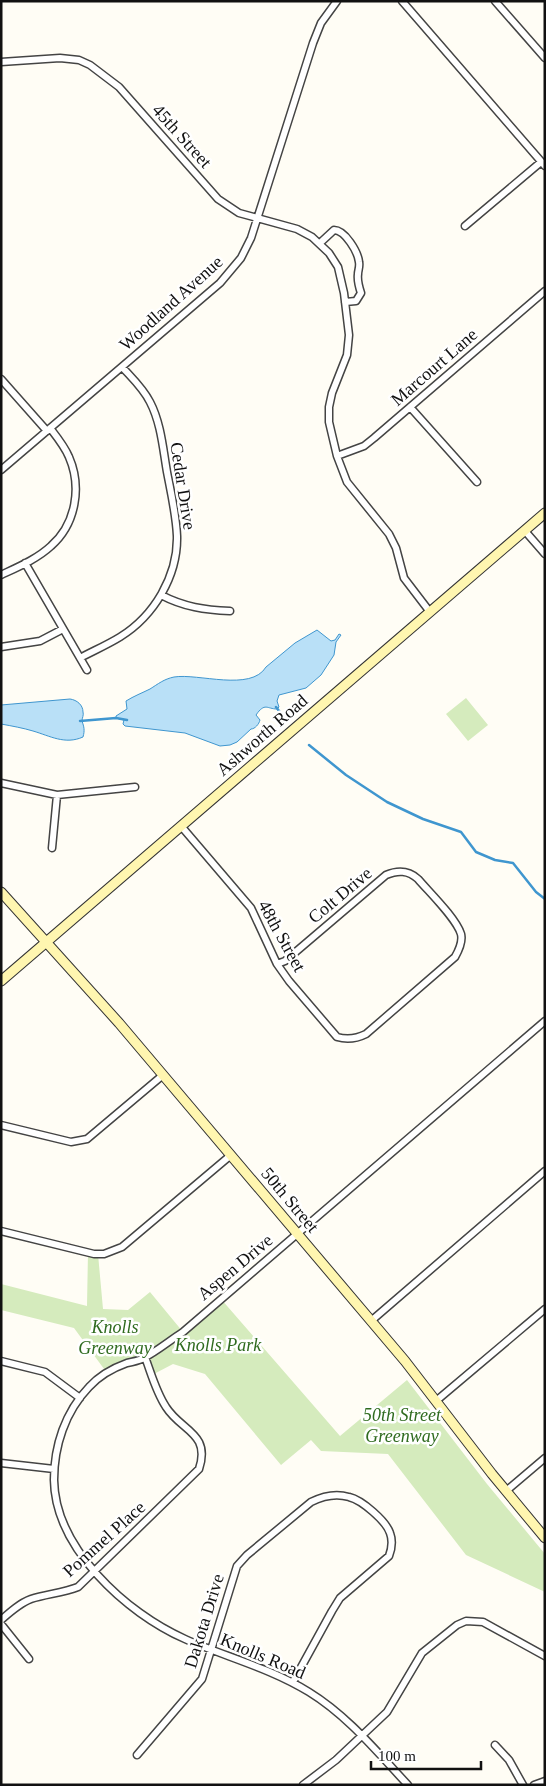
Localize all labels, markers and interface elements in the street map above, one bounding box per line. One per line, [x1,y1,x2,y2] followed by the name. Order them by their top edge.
[148,100,216,172] street label: 45th Street
[115,252,227,354] street label: Woodland Avenue
[387,324,481,410] street label: Marcourt Lane
[166,441,200,531] street label: Cedar Drive
[213,690,311,780] street label: Ashworth Road
[304,863,376,927] street label: Colt Drive
[254,897,310,975] street label: 48th Street
[257,1164,323,1236] street label: 50th Street
[194,1230,276,1304] street label: Aspen Drive
[78,1317,152,1358] park label: Knolls Greenway
[174,1335,262,1355] park label: Knolls Park
[363,1405,442,1446] park label: 50th Street Greenway
[59,1497,149,1581] street label: Pommel Place
[180,1571,228,1671] street label: Dakota Drive
[217,1629,309,1683] street label: Knolls Road
[371,1738,481,1770] scale bar
[378,1748,416,1764] text: 100 m

